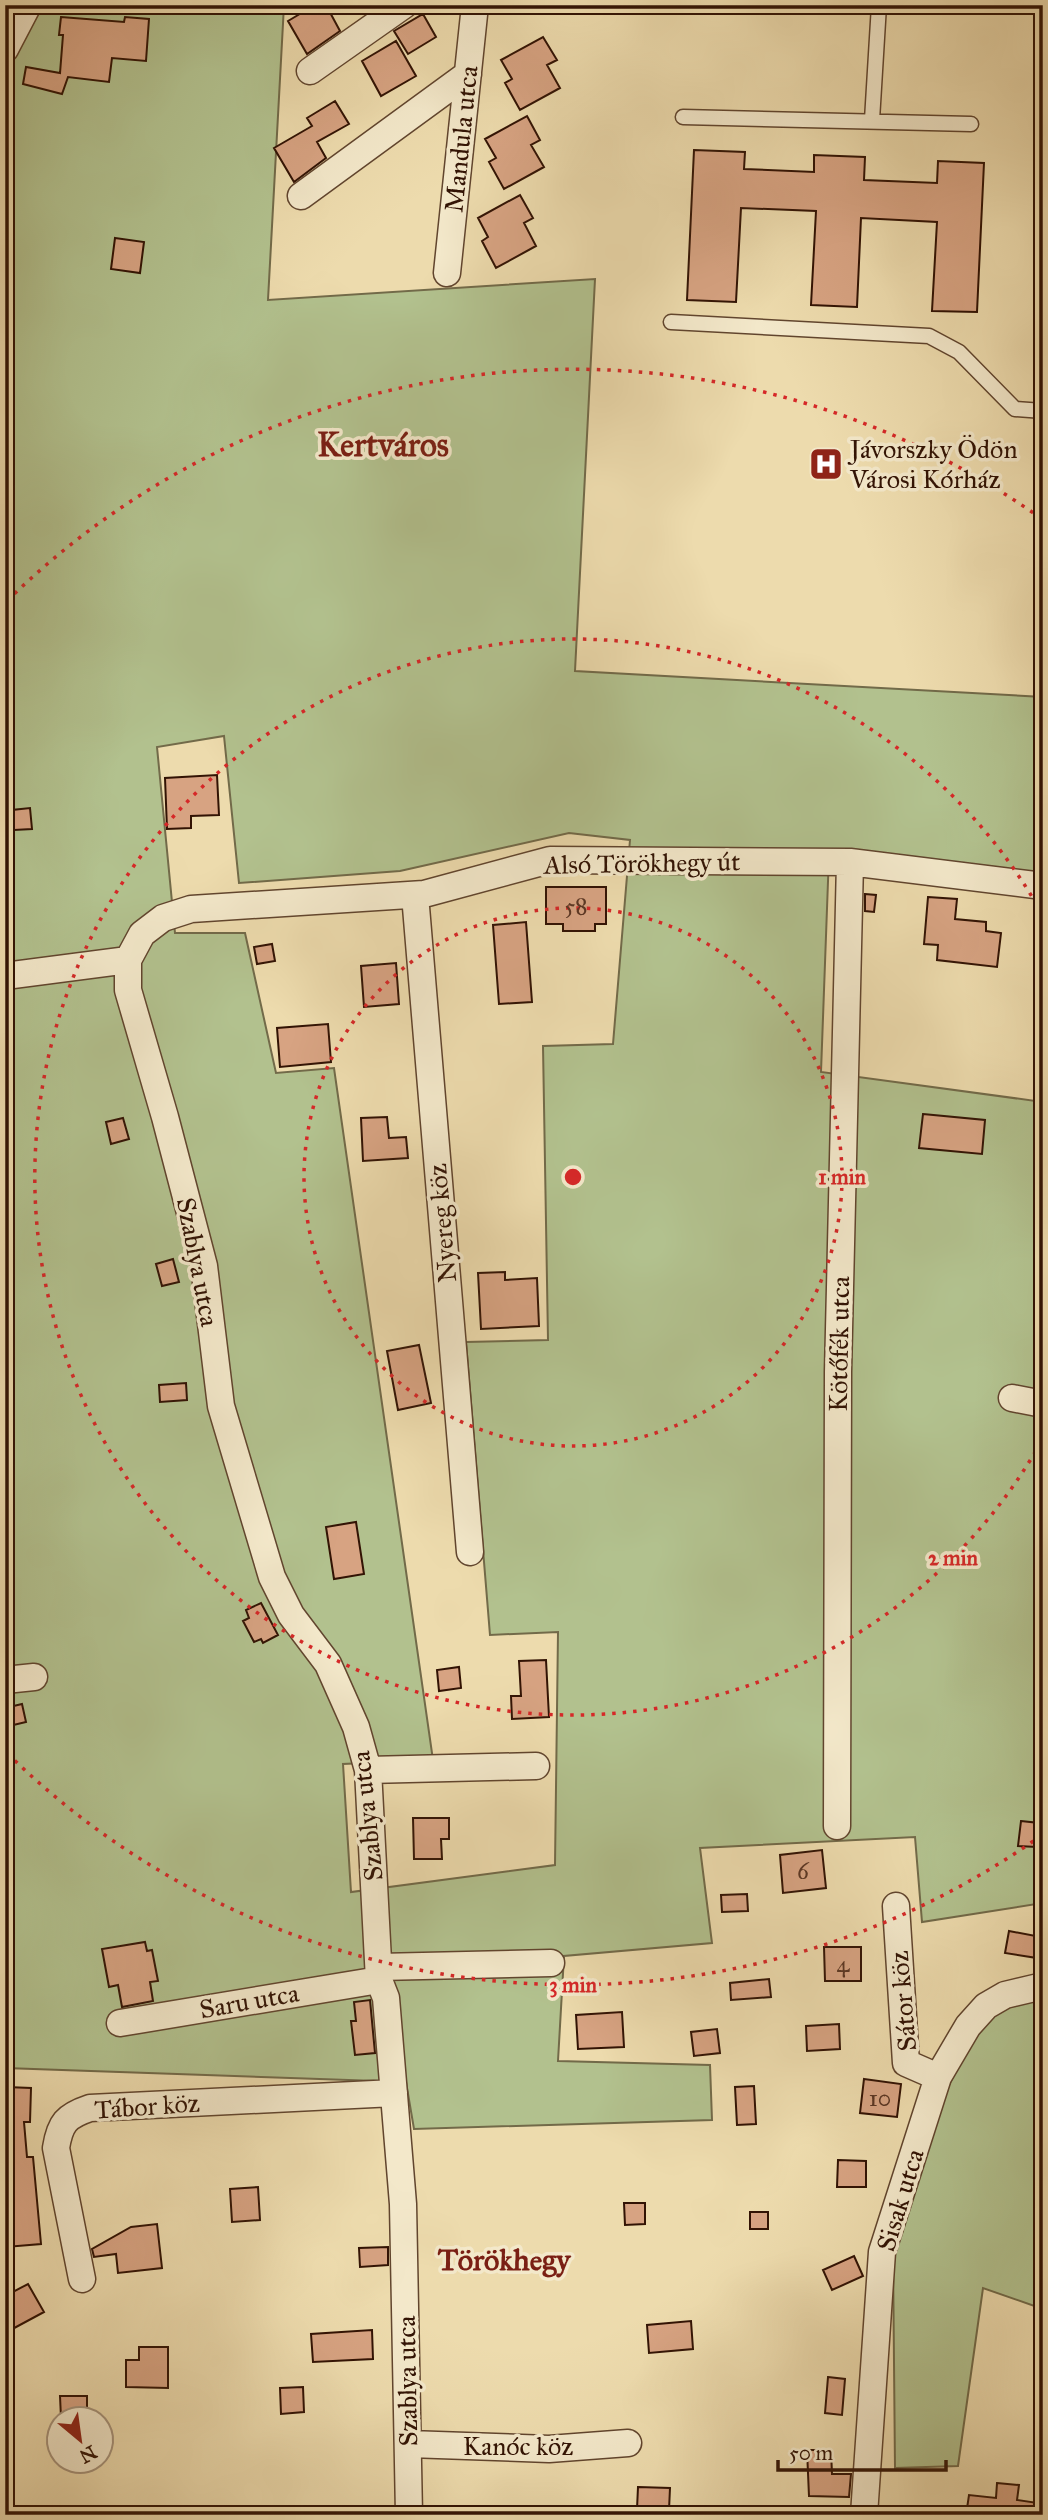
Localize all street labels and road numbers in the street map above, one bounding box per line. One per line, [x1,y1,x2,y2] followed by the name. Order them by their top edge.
[437,64,485,214] street label: Mandula utca
[543,845,740,881] street label: Alsó Törökhegy út
[421,1162,463,1284] street label: Nyereg köz
[170,1195,226,1329] street label: Szablya utca
[822,1276,856,1412] street label: Kötőfék utca
[344,1749,390,1883] street label: Szablya utca
[883,1949,923,2053] street label: Sátor köz
[197,1977,301,2025] street label: Saru utca
[93,2086,201,2126] street label: Tábor köz
[869,2145,931,2255] street label: Sisak utca
[390,2315,424,2447] street label: Szablya utca
[463,2430,573,2462] street label: Kanóc köz

